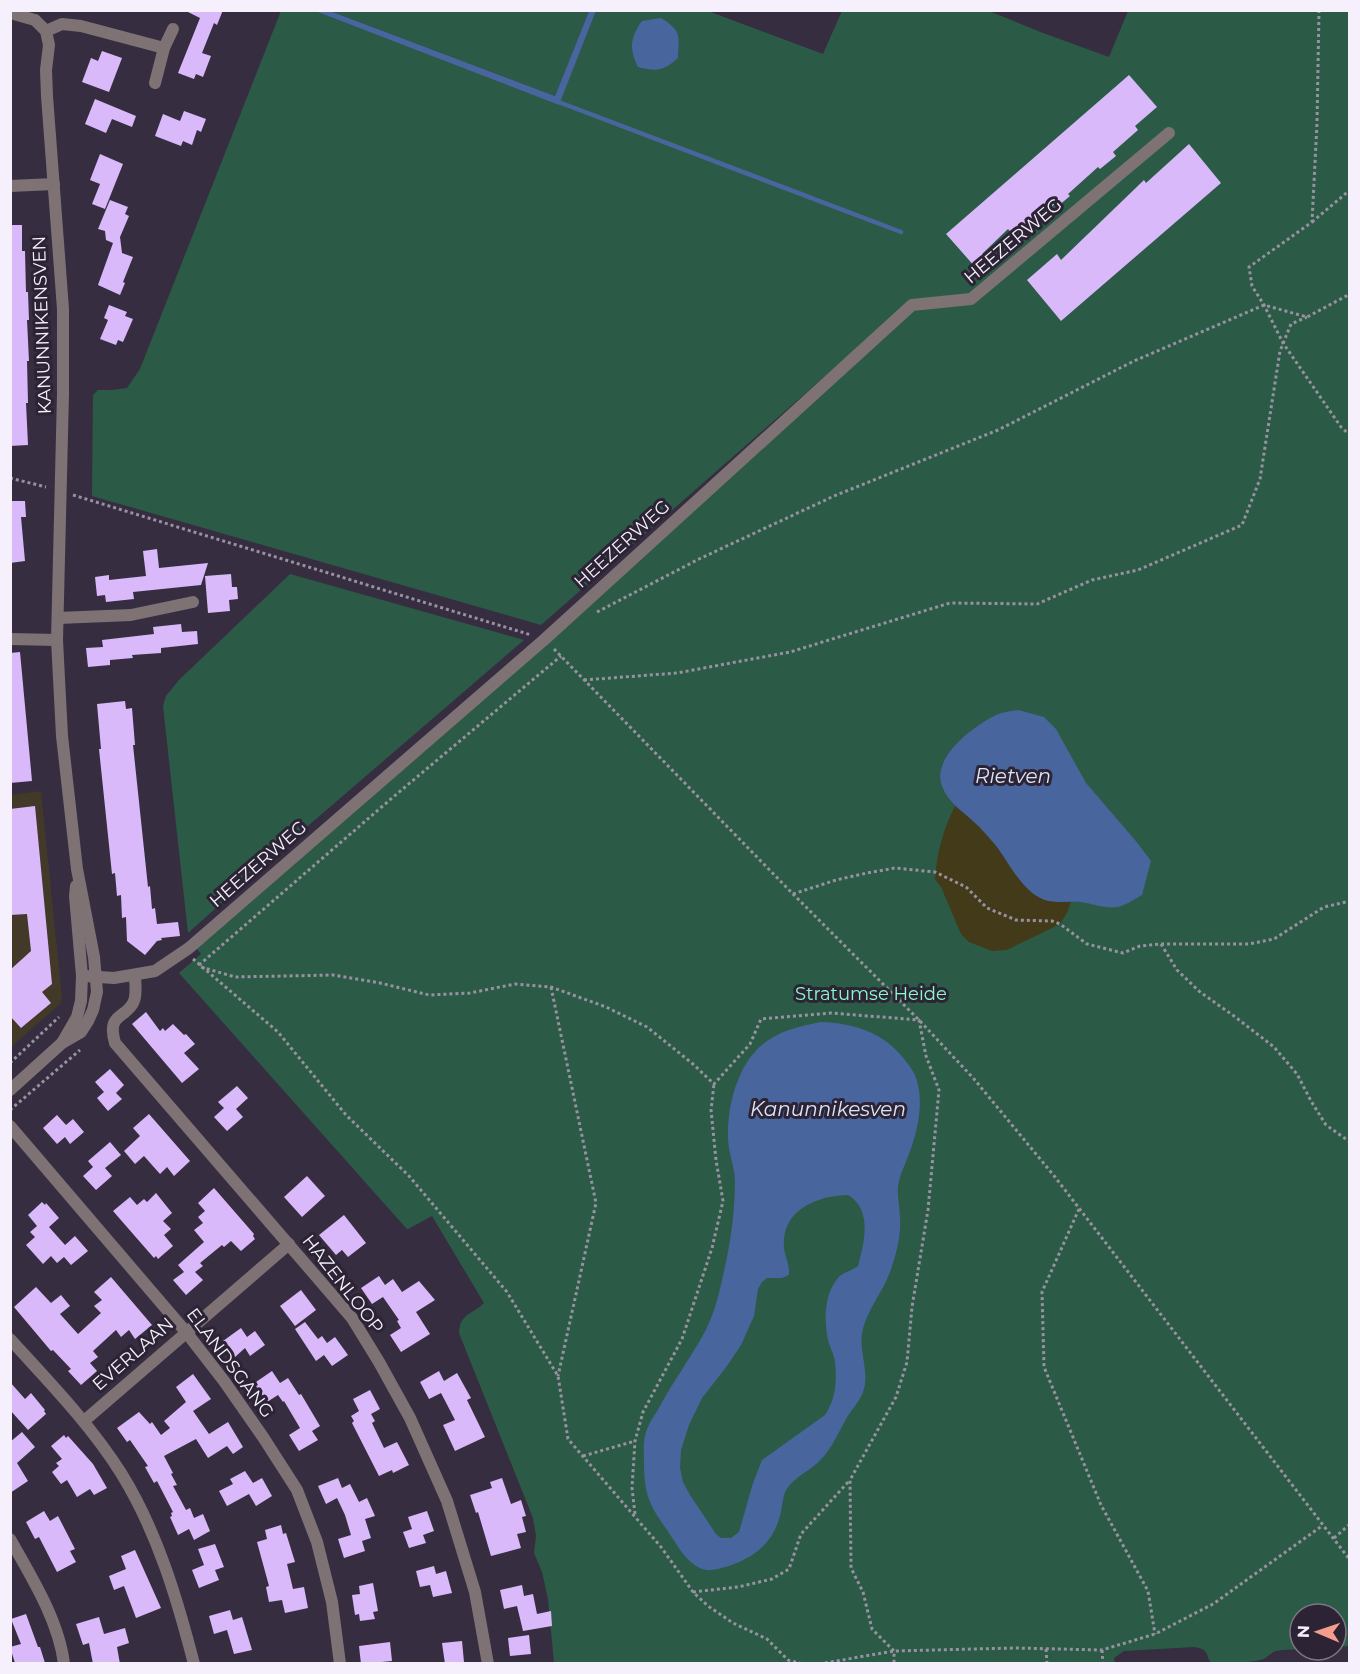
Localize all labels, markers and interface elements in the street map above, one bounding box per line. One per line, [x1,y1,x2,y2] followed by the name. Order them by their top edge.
[960,194,1066,288] street label: HEEZERWEG
[28,236,56,414] street label: KANUNNIKENSVEN
[570,495,674,593] street label: HEEZERWEG
[975,764,1051,788] water label: Rietven
[205,816,311,912] street label: HEEZERWEG
[795,983,947,1005] park label: Stratumse Heide
[750,1097,906,1121] water label: Kanunnikesven
[298,1230,388,1338] street label: HAZENLOOP
[182,1304,278,1422] street label: ELANDSGANG
[88,1313,178,1395] street label: EVERLAAN
[1288,1602,1348,1662] north arrow
[1294,1625,1313,1638] text: N

